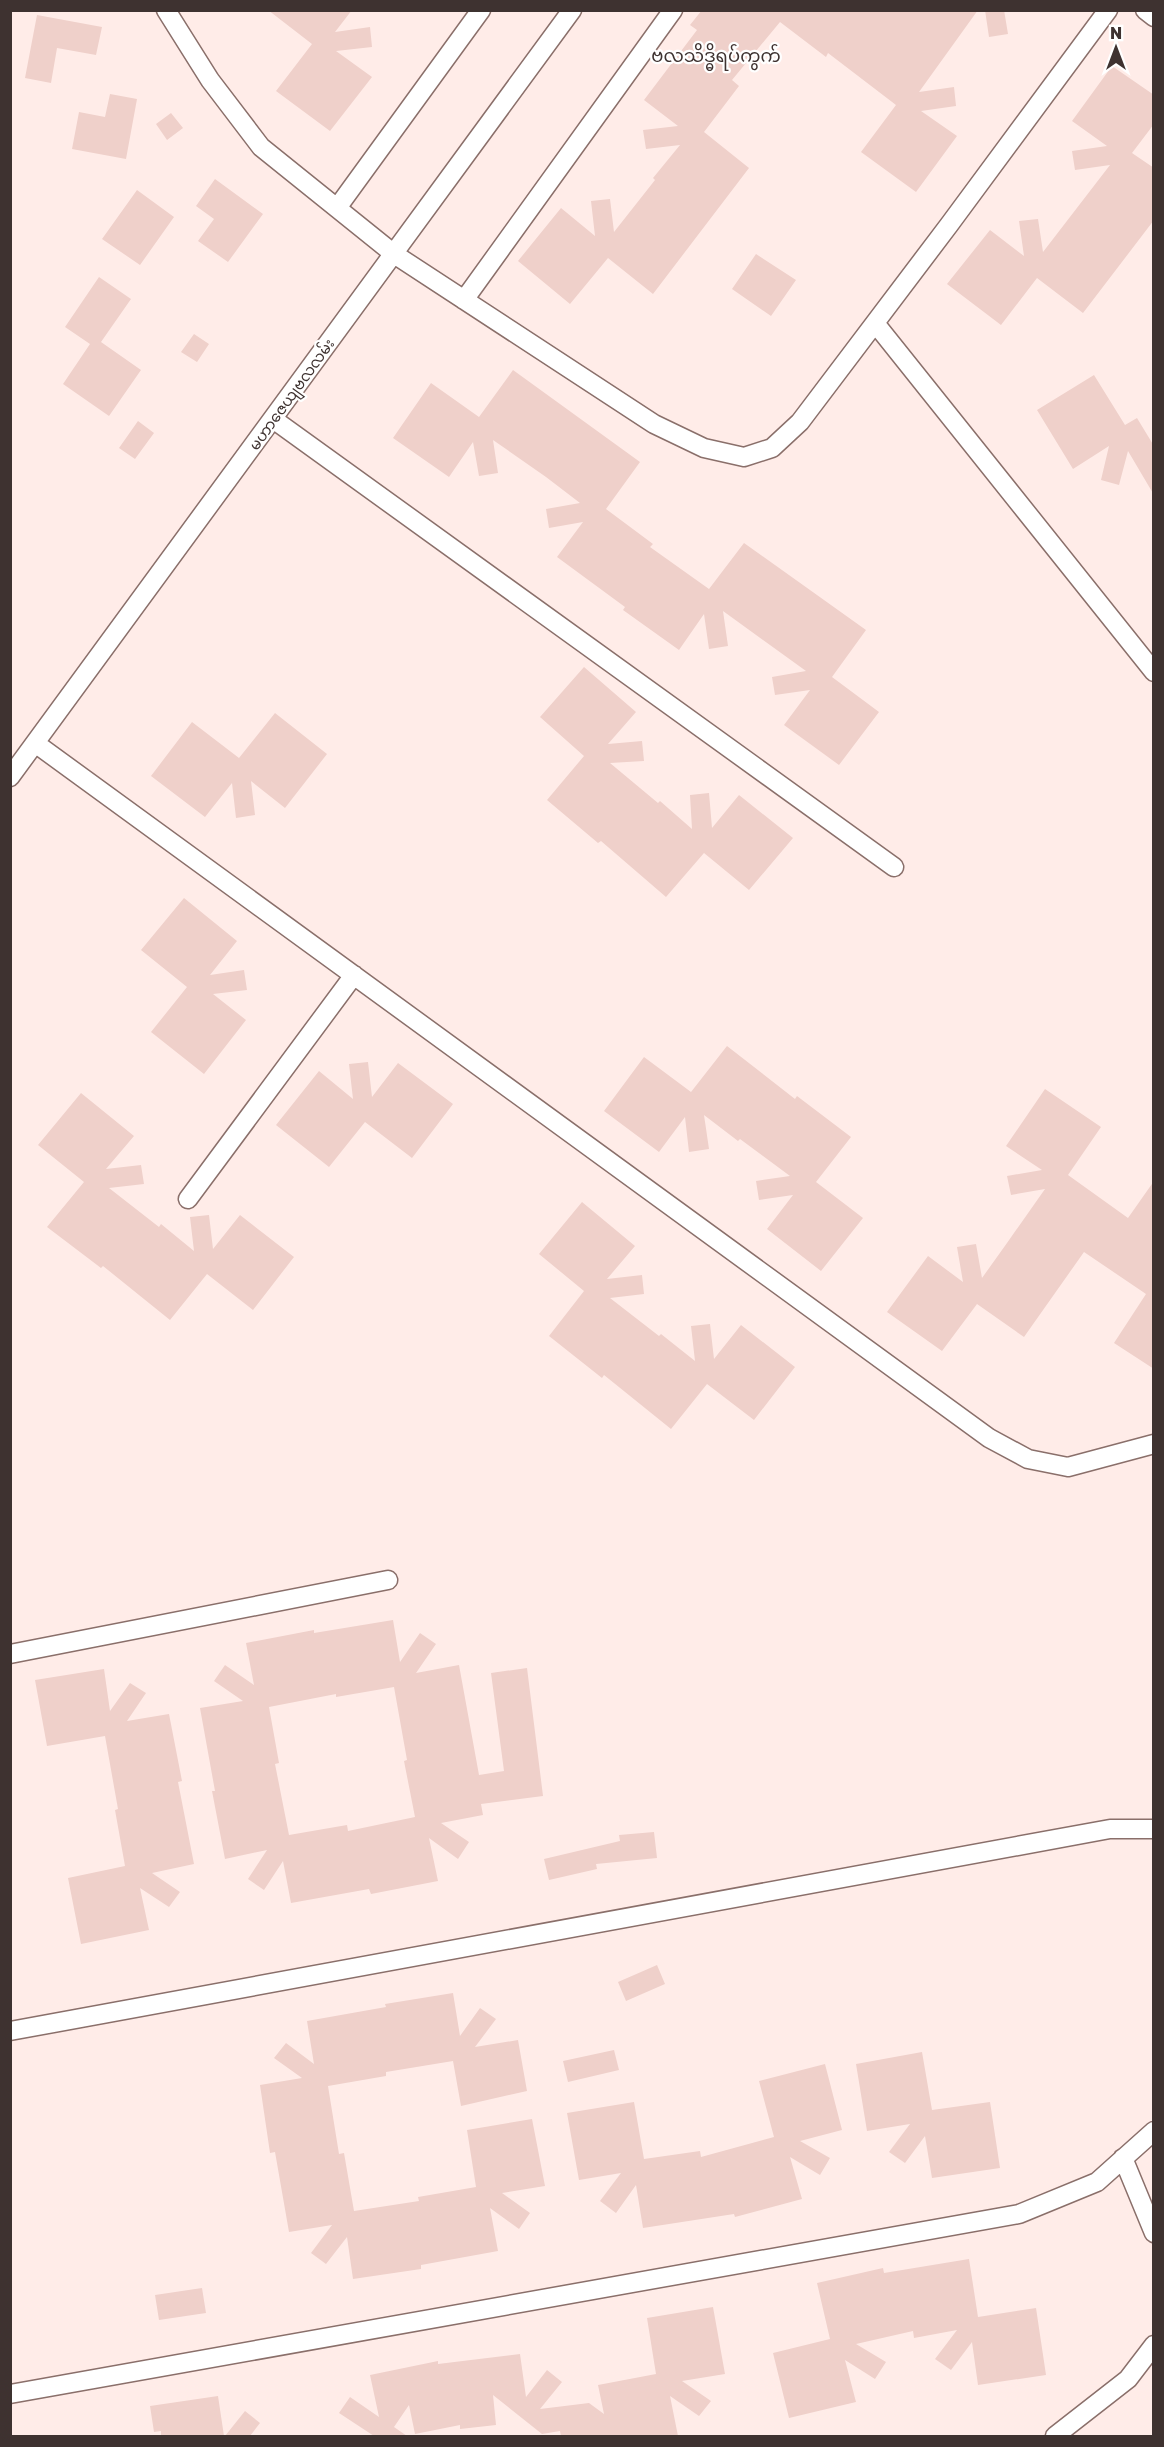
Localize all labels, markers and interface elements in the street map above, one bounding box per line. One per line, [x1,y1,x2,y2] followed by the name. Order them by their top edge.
[1086,18,1146,78] north arrow
[1110,23,1122,43] text: N
[651,42,781,71] district label: ဗလသိဒ္ဓိရပ်ကွက်
[245,335,341,456] street label: မဟာဇေယျဗလလမ်း

